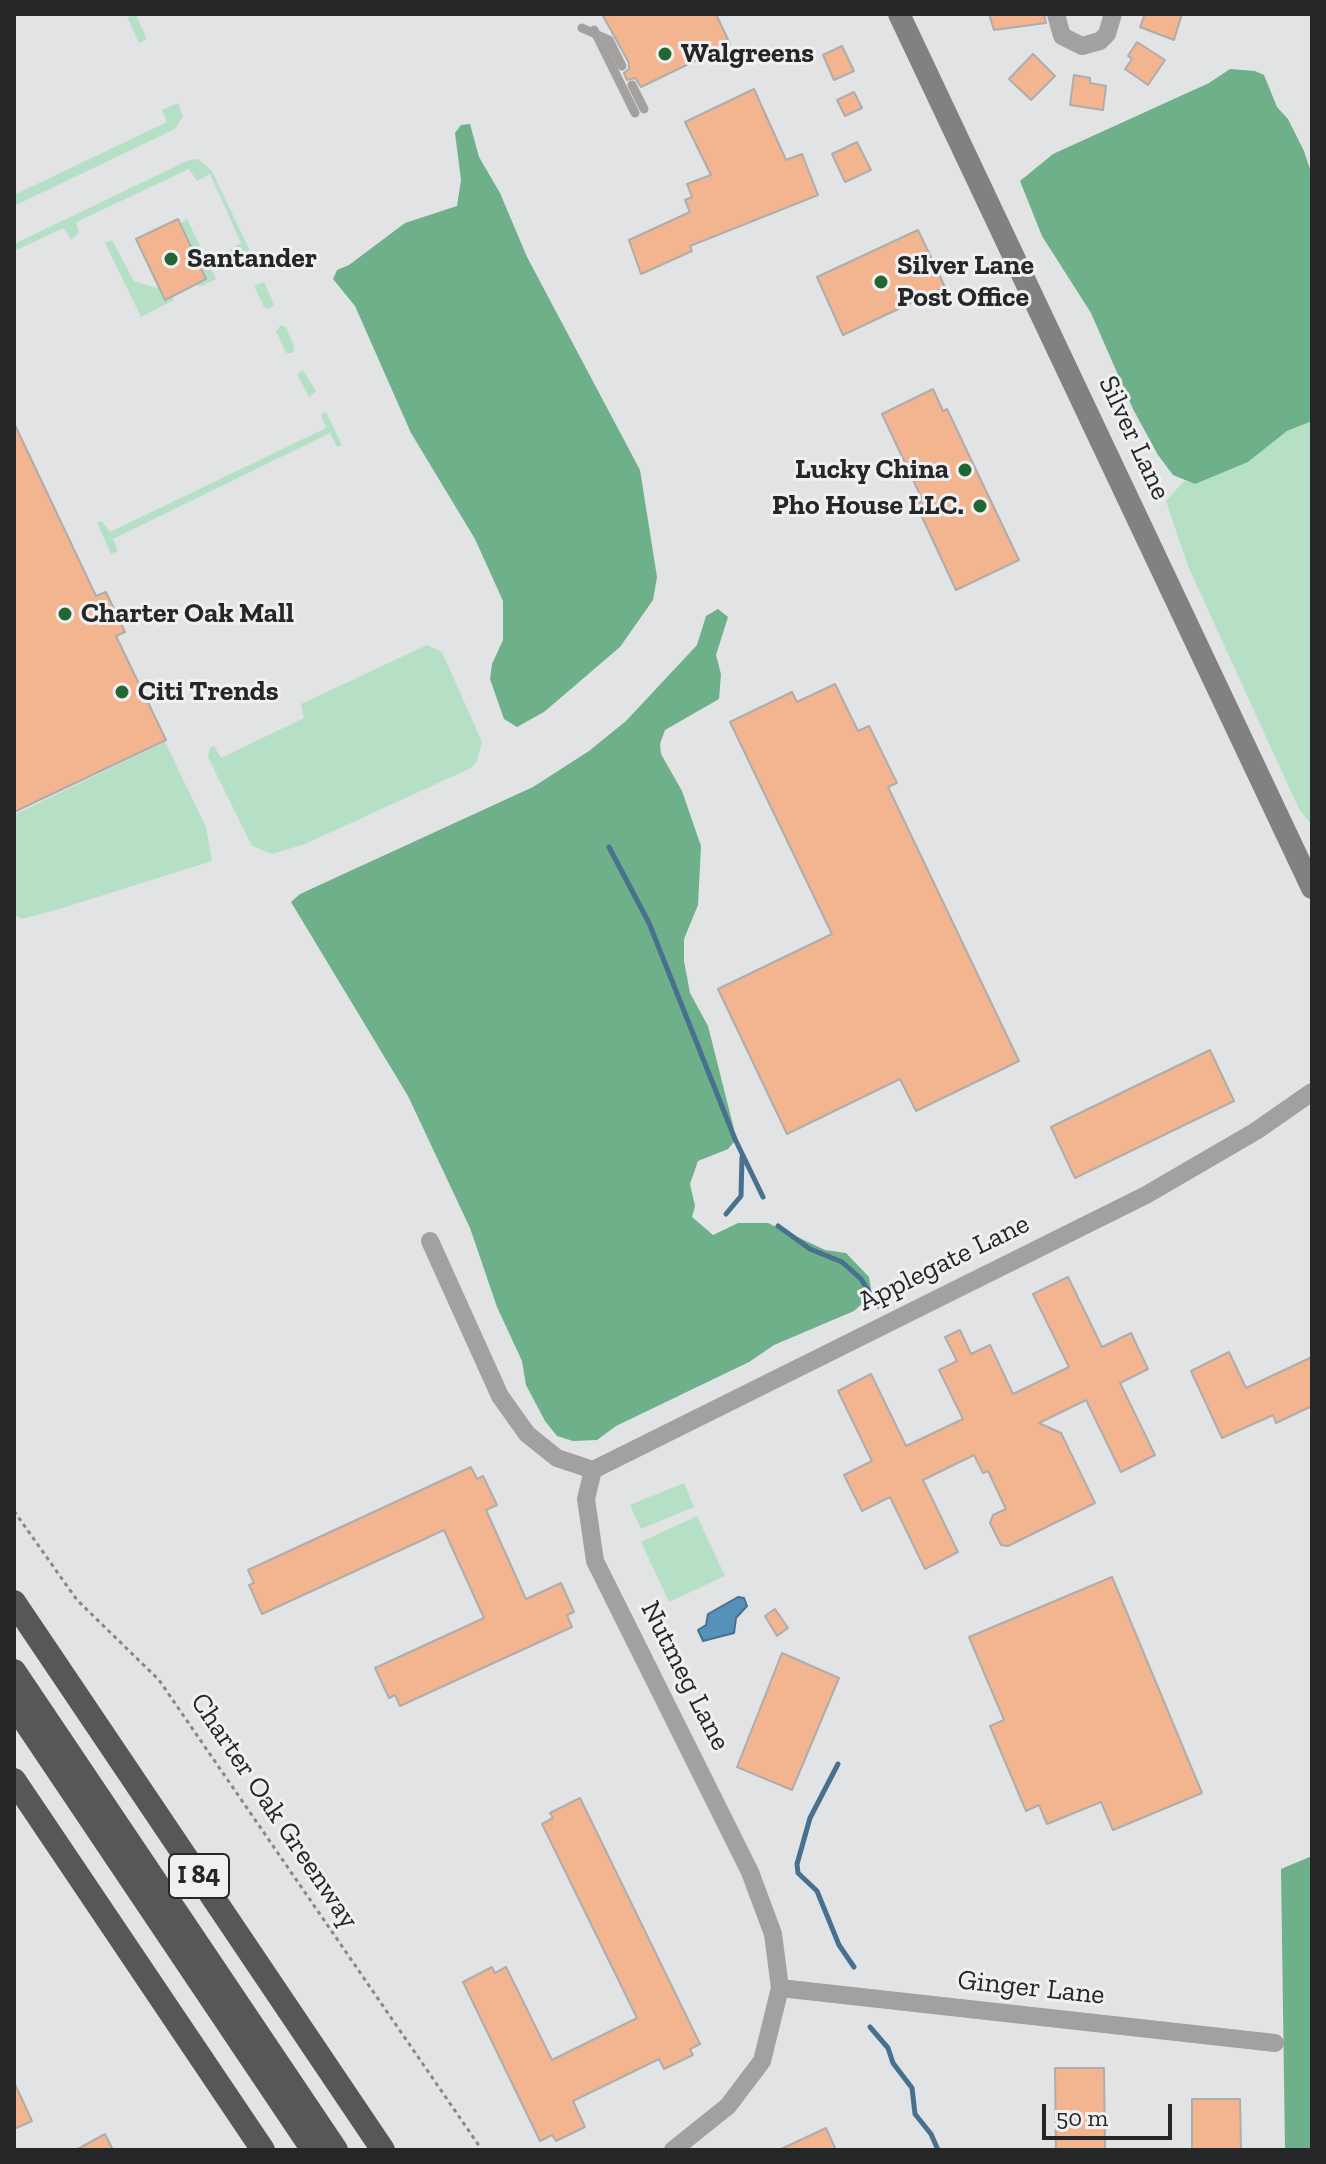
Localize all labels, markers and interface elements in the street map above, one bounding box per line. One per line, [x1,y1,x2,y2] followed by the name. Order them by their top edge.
[681,37,814,71] place label: Walgreens
[656,45,674,63] marker: Walgreens
[187,242,317,276] place label: Santander
[897,249,1034,315] place label: Silver Lane Post Office
[162,250,180,268] marker: Santander
[872,273,890,291] marker: Silver Lane Post Office
[1091,371,1177,505] street label: Silver Lane
[795,453,949,487] place label: Lucky China
[956,461,974,479] marker: Lucky China
[772,489,964,523] place label: Pho House LLC.
[971,497,989,515] marker: Pho House LLC.
[81,597,294,631] place label: Charter Oak Mall
[56,605,74,623] marker: Charter Oak Mall
[138,675,279,709] place label: Citi Trends
[113,683,131,701] marker: Citi Trends
[853,1207,1035,1319] street label: Applegate Lane
[633,1596,737,1756] street label: Nutmeg Lane
[183,1687,365,1935] street label: Charter Oak Greenway
[169,1854,229,1898] road number: I 84
[956,1964,1106,2012] street label: Ginger Lane
[1046,2088,1176,2138] scale bar
[1056,2103,1108,2132] text: 50 m

